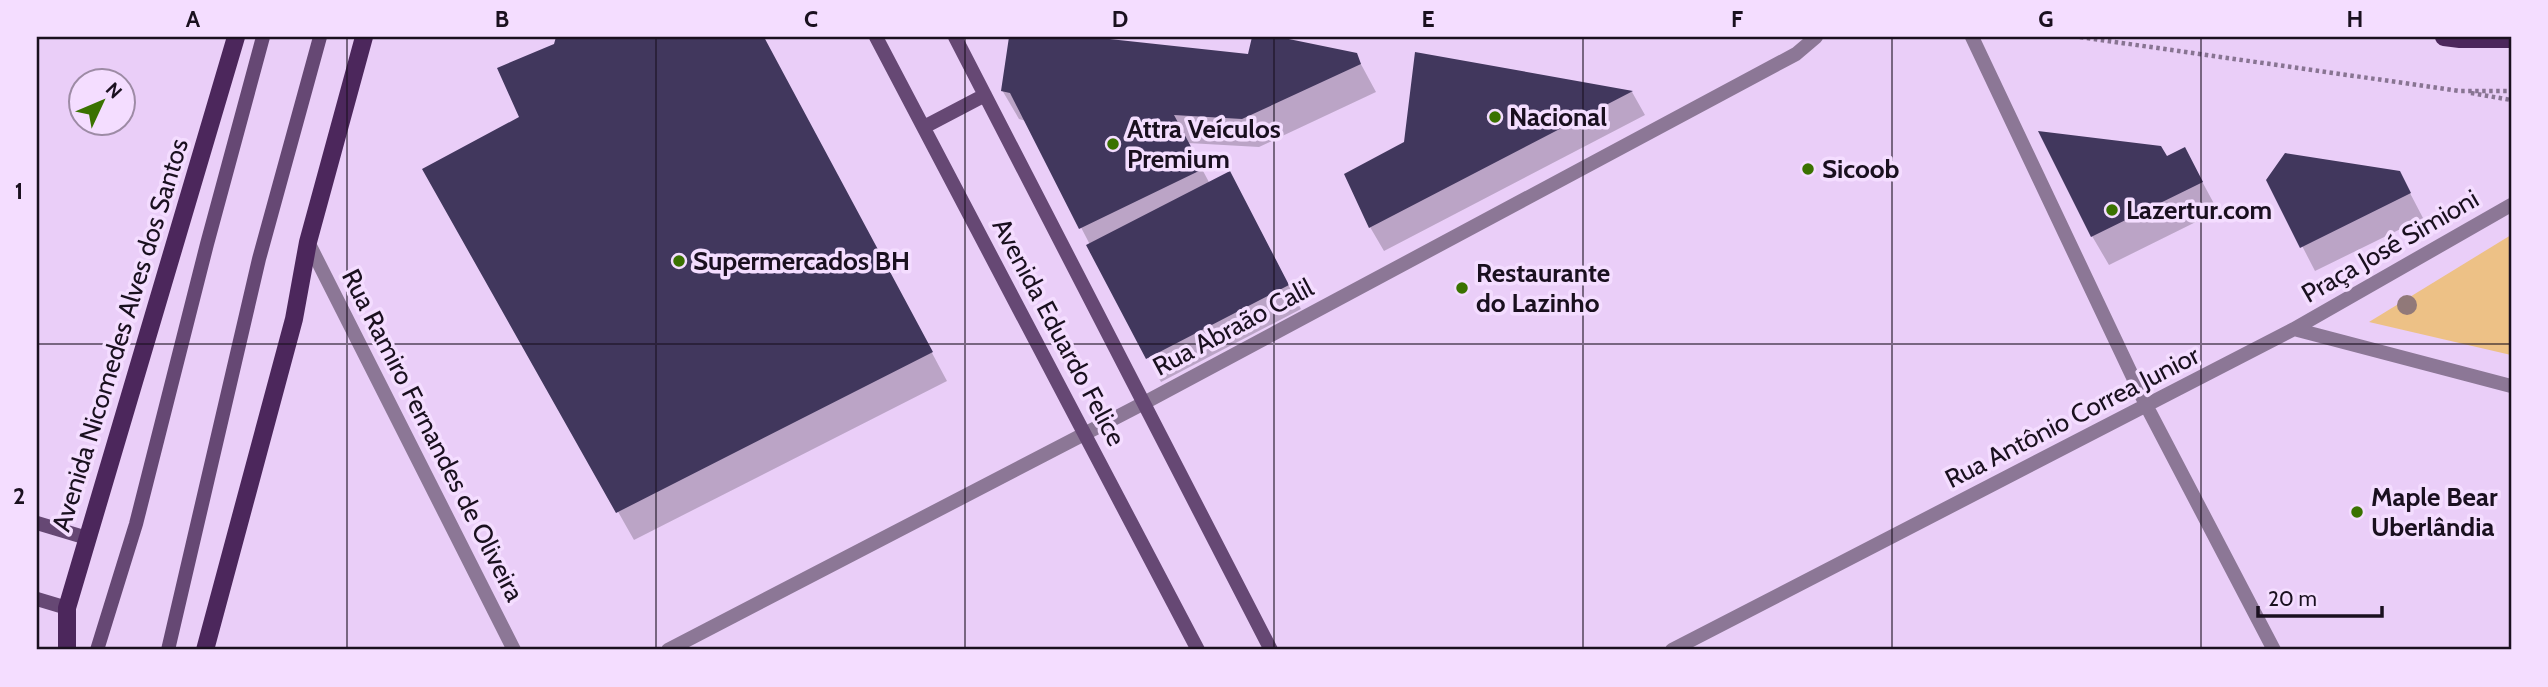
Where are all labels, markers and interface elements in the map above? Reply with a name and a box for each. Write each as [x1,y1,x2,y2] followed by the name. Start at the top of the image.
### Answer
[186,5,201,33] text: A
[495,5,509,33] text: B
[804,5,818,33] text: C
[1112,5,1128,33] text: D
[1421,5,1435,33] text: E
[1731,5,1743,33] text: F
[2038,5,2054,33] text: G
[2347,5,2363,33] text: H
[66,66,136,136] north arrow
[101,78,127,103] text: N
[1509,101,1607,133] place label: Nacional
[1487,109,1503,125] marker: Nacional
[1127,113,1281,175] place label: Attra Veículos Premium
[45,134,195,535] street label: Avenida Nicomedes Alves dos Santos
[1105,136,1121,152] marker: Attra Veículos Premium
[1822,153,1900,185] place label: Sicoob
[1800,161,1816,177] marker: Sicoob
[15,177,23,205] text: 1
[2296,182,2484,310] street label: Praça José Simioni
[2126,194,2272,226] place label: Lazertur.com
[2104,202,2120,218] marker: Lazertur.com
[985,213,1133,451] street label: Avenida Eduardo Felice
[693,245,910,277] place label: Supermercados BH
[671,253,687,269] marker: Supermercados BH
[1476,257,1610,319] place label: Restaurante do Lazinho
[335,264,531,607] street label: Rua Ramiro Fernandes de Oliveira
[1147,271,1319,383] street label: Rua Abraão Calil
[1454,280,1470,296] marker: Restaurante do Lazinho
[1940,339,2205,495] street label: Rua Antônio Correa Junior
[2371,481,2498,543] place label: Maple Bear Uberlândia
[13,482,25,510] text: 2
[2349,504,2365,520] marker: Maple Bear Uberlândia
[2258,575,2382,619] scale bar
[2268,586,2317,611] text: 20 m

